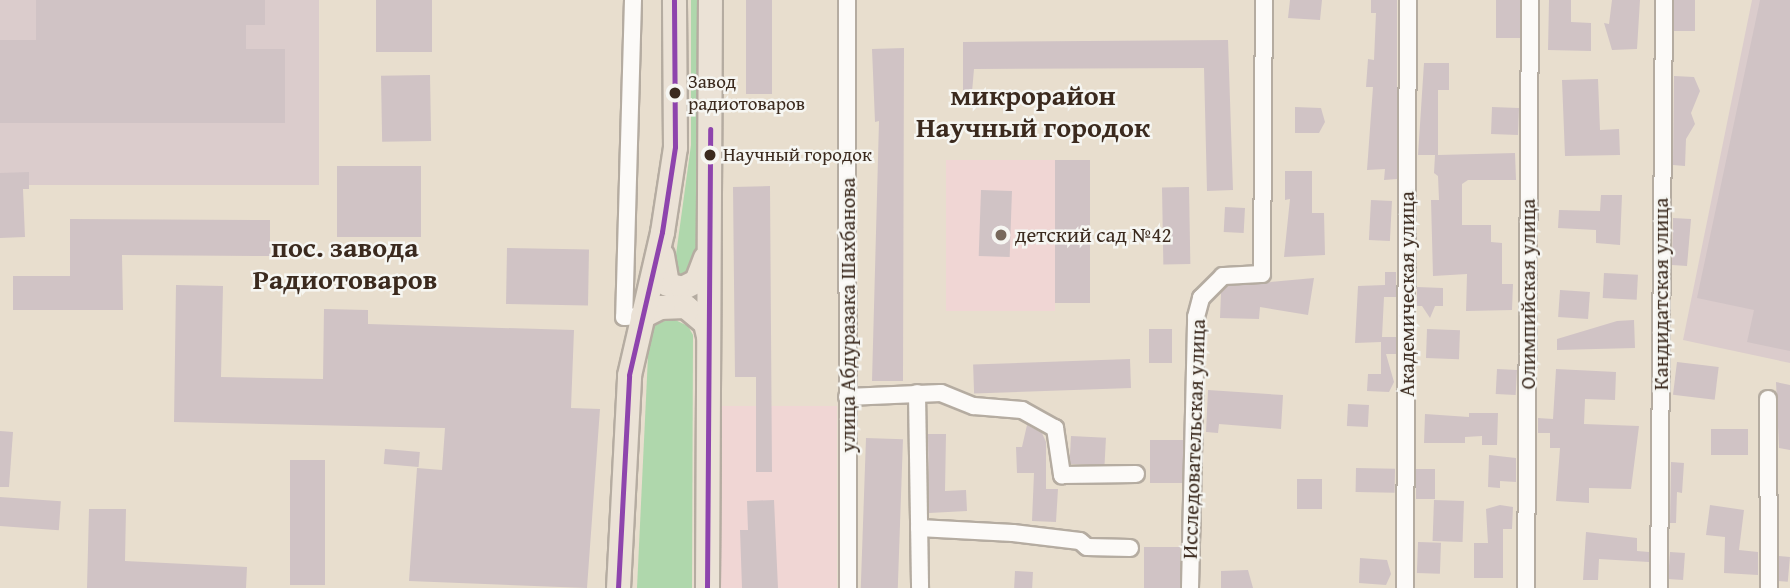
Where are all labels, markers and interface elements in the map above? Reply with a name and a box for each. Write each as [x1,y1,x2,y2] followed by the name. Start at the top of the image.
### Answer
[688,71,805,115] place label: Завод радиотоваров
[916,78,1150,144] district label: микрорайон Научный городок
[668,86,682,100] marker: Завод радиотоваров
[723,144,872,166] place label: Научный городок
[703,148,717,162] marker: Научный городок
[835,177,861,453] street label: улица Абдуразака Шахбанова
[1394,191,1420,397] street label: Академическая улица
[1648,198,1674,390] street label: Кандидатская улица
[1515,199,1541,389] street label: Олимпийская улица
[1015,222,1172,248] place label: детский сад №42
[993,227,1009,243] marker: детский сад №42
[253,230,437,296] district label: пос. завода Радиотоваров
[1177,319,1211,559] street label: Исследовательская улица

